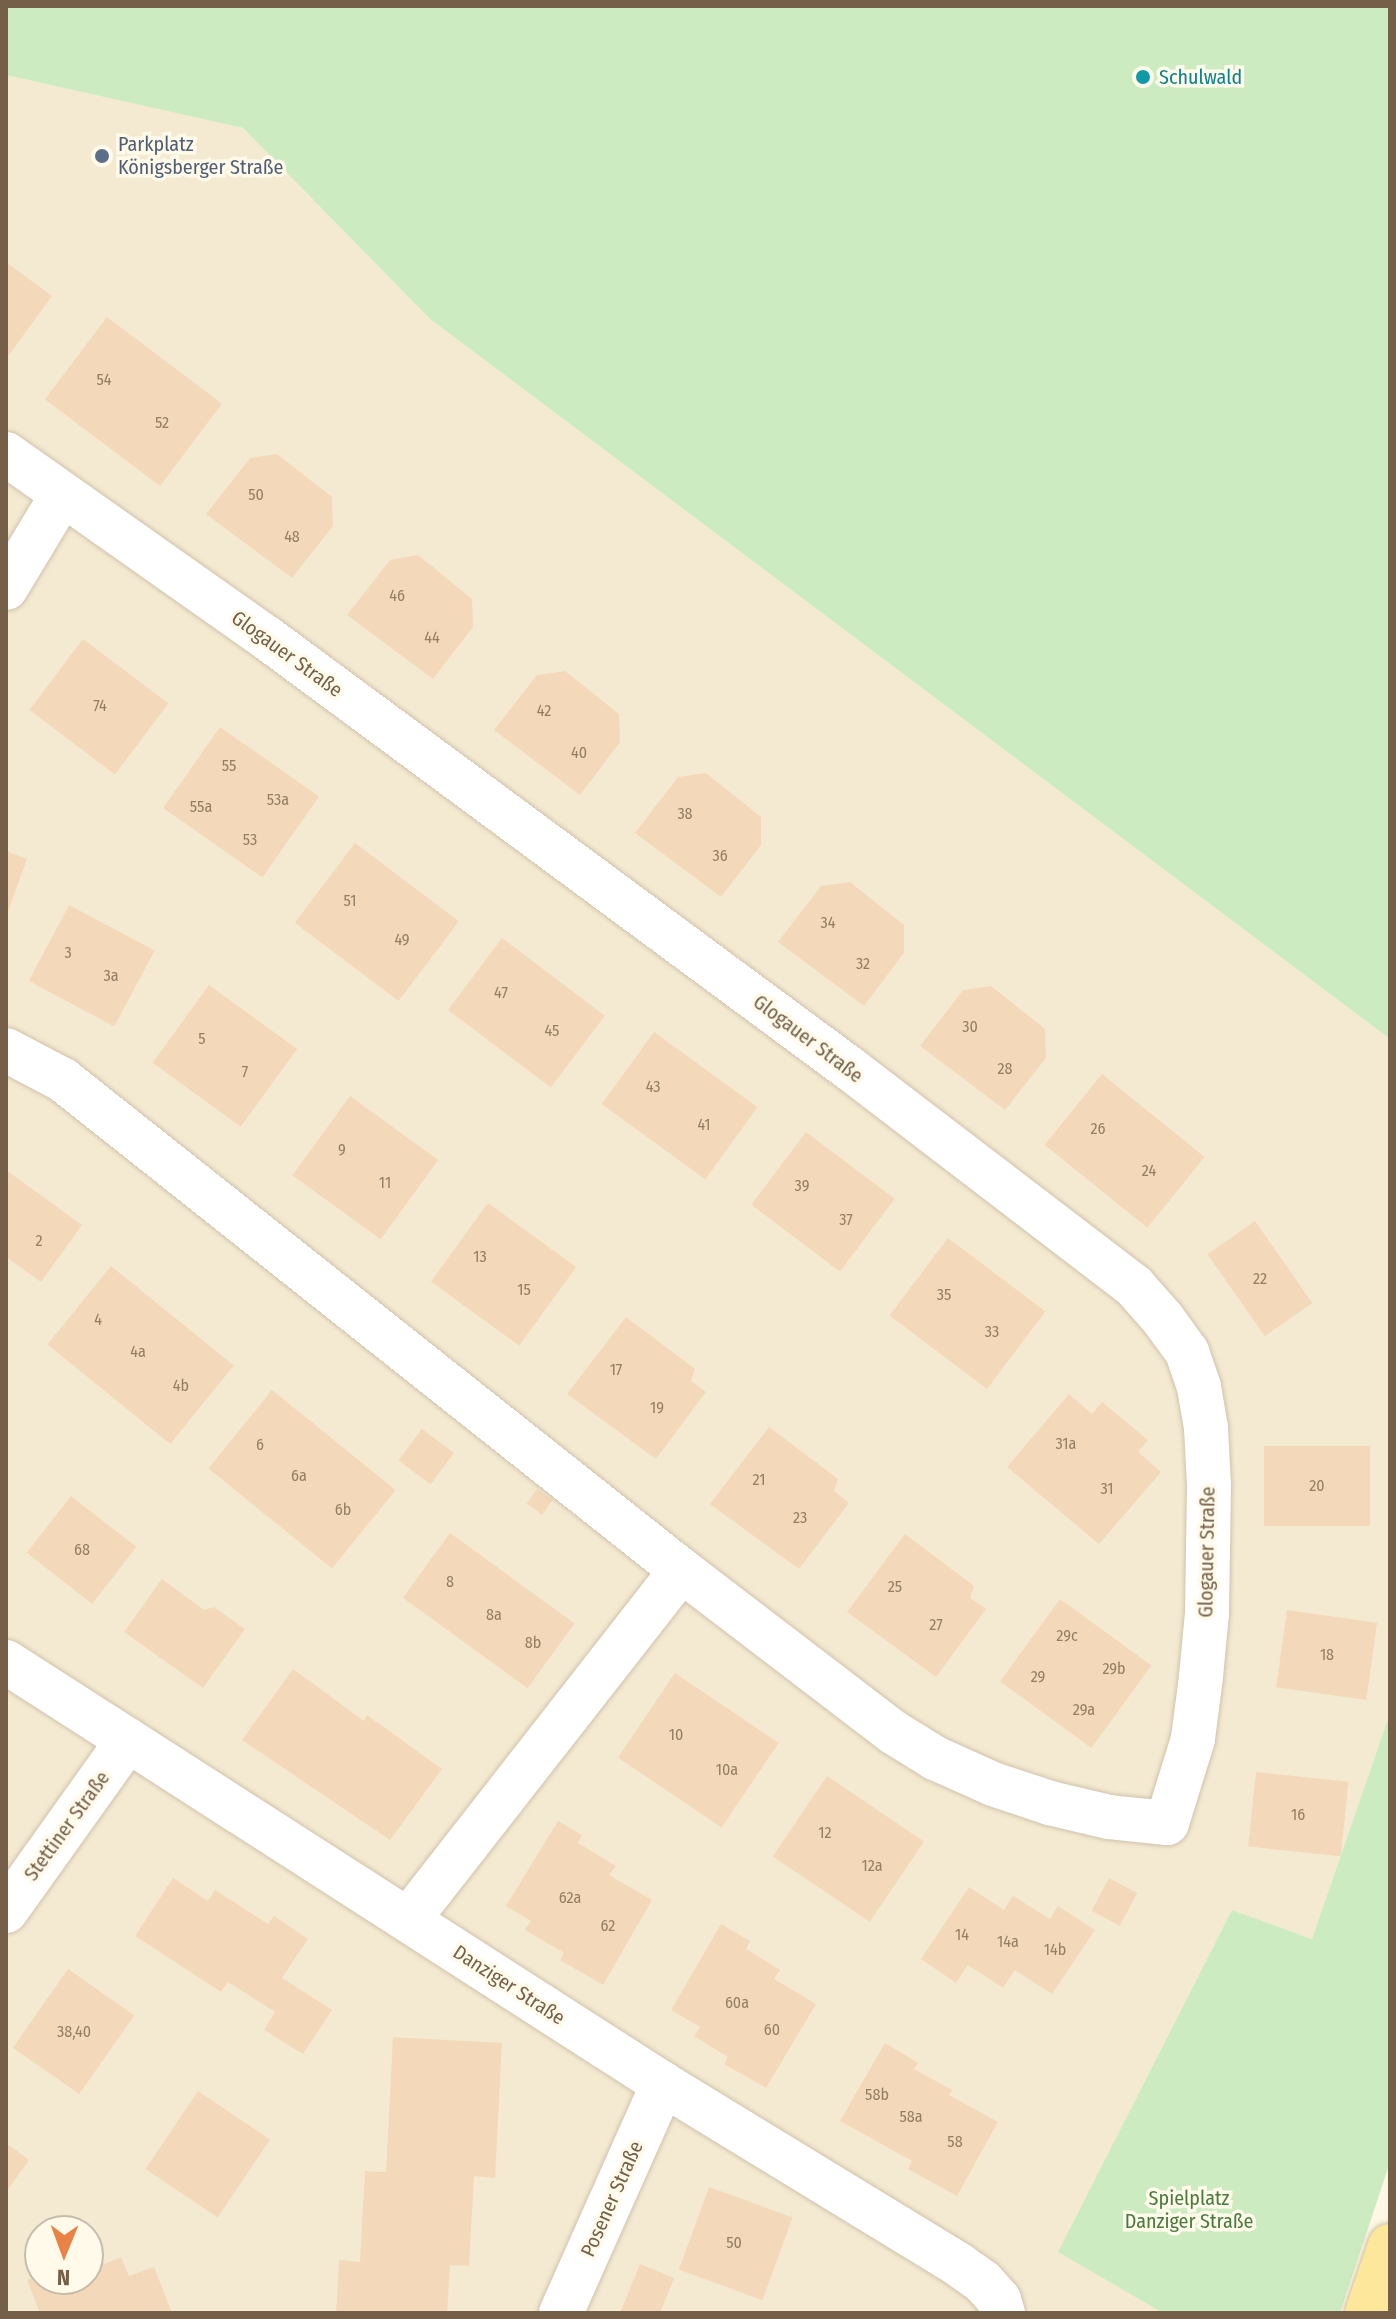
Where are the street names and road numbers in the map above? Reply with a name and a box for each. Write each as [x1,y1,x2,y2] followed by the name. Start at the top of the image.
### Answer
[227,606,347,702] street label: Glogauer Straße
[748,990,868,1088] street label: Glogauer Straße
[1194,1486,1220,1618] street label: Glogauer Straße
[19,1767,115,1885] street label: Stettiner Straße
[449,1940,569,2030] street label: Danziger Straße
[576,2137,648,2261] street label: Posener Straße

